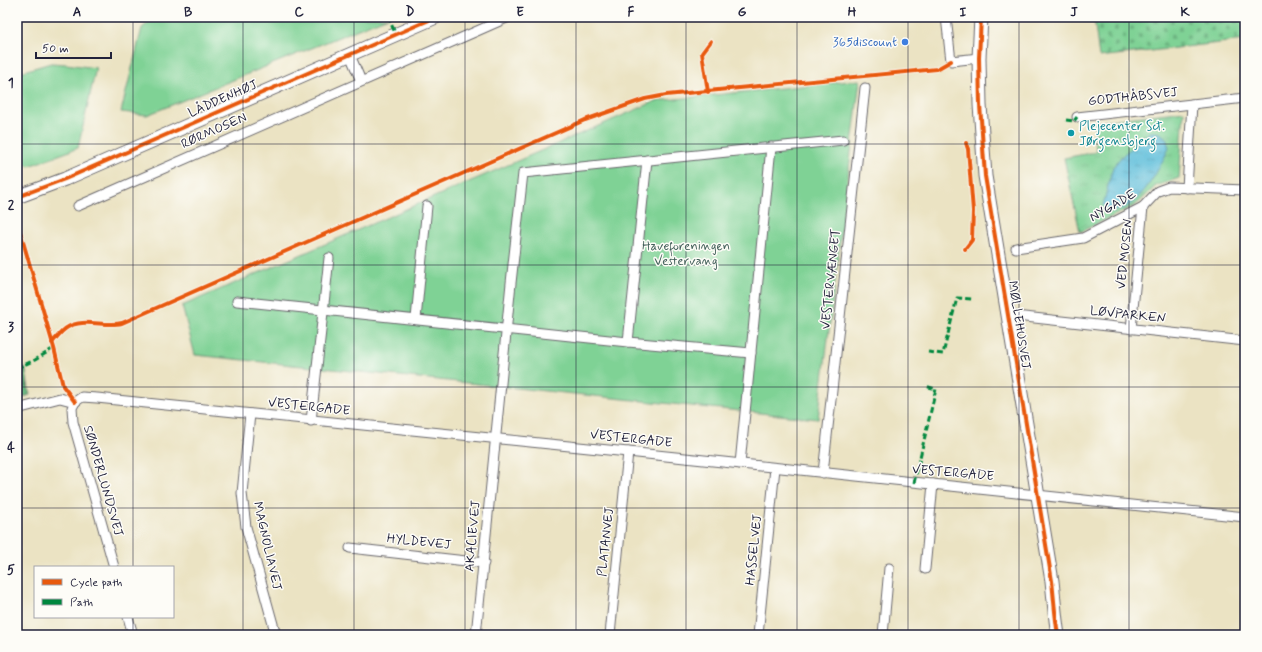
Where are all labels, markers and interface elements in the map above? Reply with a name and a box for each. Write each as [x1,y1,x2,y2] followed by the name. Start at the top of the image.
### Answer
[73,4,81,21] text: A
[184,4,193,21] text: B
[294,4,304,21] text: C
[406,4,415,21] text: D
[516,4,524,21] text: E
[628,4,635,21] text: F
[738,4,747,21] text: G
[848,4,857,21] text: H
[960,4,967,21] text: I
[1070,4,1078,21] text: J
[1180,4,1190,21] text: K
[36,34,111,60] scale bar
[833,34,897,51] place label: 365discount
[900,37,910,47] marker: 365discount
[42,41,69,57] text: 50 m
[8,75,14,92] text: 1
[185,75,261,122] street label: LÅDDENHØJ
[1087,83,1179,110] street label: GODTHÅBSVEJ
[179,109,249,153] street label: RØRMOSEN
[1079,118,1165,152] place label: Plejecenter Sct. Jørgensbjerg
[1066,128,1076,138] marker: Plejecenter Sct. Jørgensbjerg
[1087,186,1139,226] street label: NYGADE
[8,197,15,214] text: 2
[1113,218,1137,290] street label: VED MOSEN
[817,228,845,330] street label: VESTERVÆNGET
[642,238,730,270] park label: Haveforeningen Vestervang
[1004,280,1034,370] street label: MØLLEHUSVEJ
[1089,303,1167,327] street label: LØVPARKEN
[8,319,14,336] text: 3
[267,394,351,420] street label: VESTERGADE
[79,424,127,538] street label: SØNDERLUNDSVEJ
[589,426,673,452] street label: VESTERGADE
[7,440,15,457] text: 4
[911,461,995,485] street label: VESTERGADE
[461,499,485,572] street label: AKACIEVEJ
[249,500,285,592] street label: MAGNOLIAVEJ
[594,506,618,578] street label: PLATANVEJ
[742,514,766,586] street label: HASSELVEJ
[386,530,452,554] street label: HYLDEVEJ
[7,562,15,579] text: 5
[34,566,174,618] legend
[70,575,122,591] text: Cycle path
[70,595,93,611] text: Path

